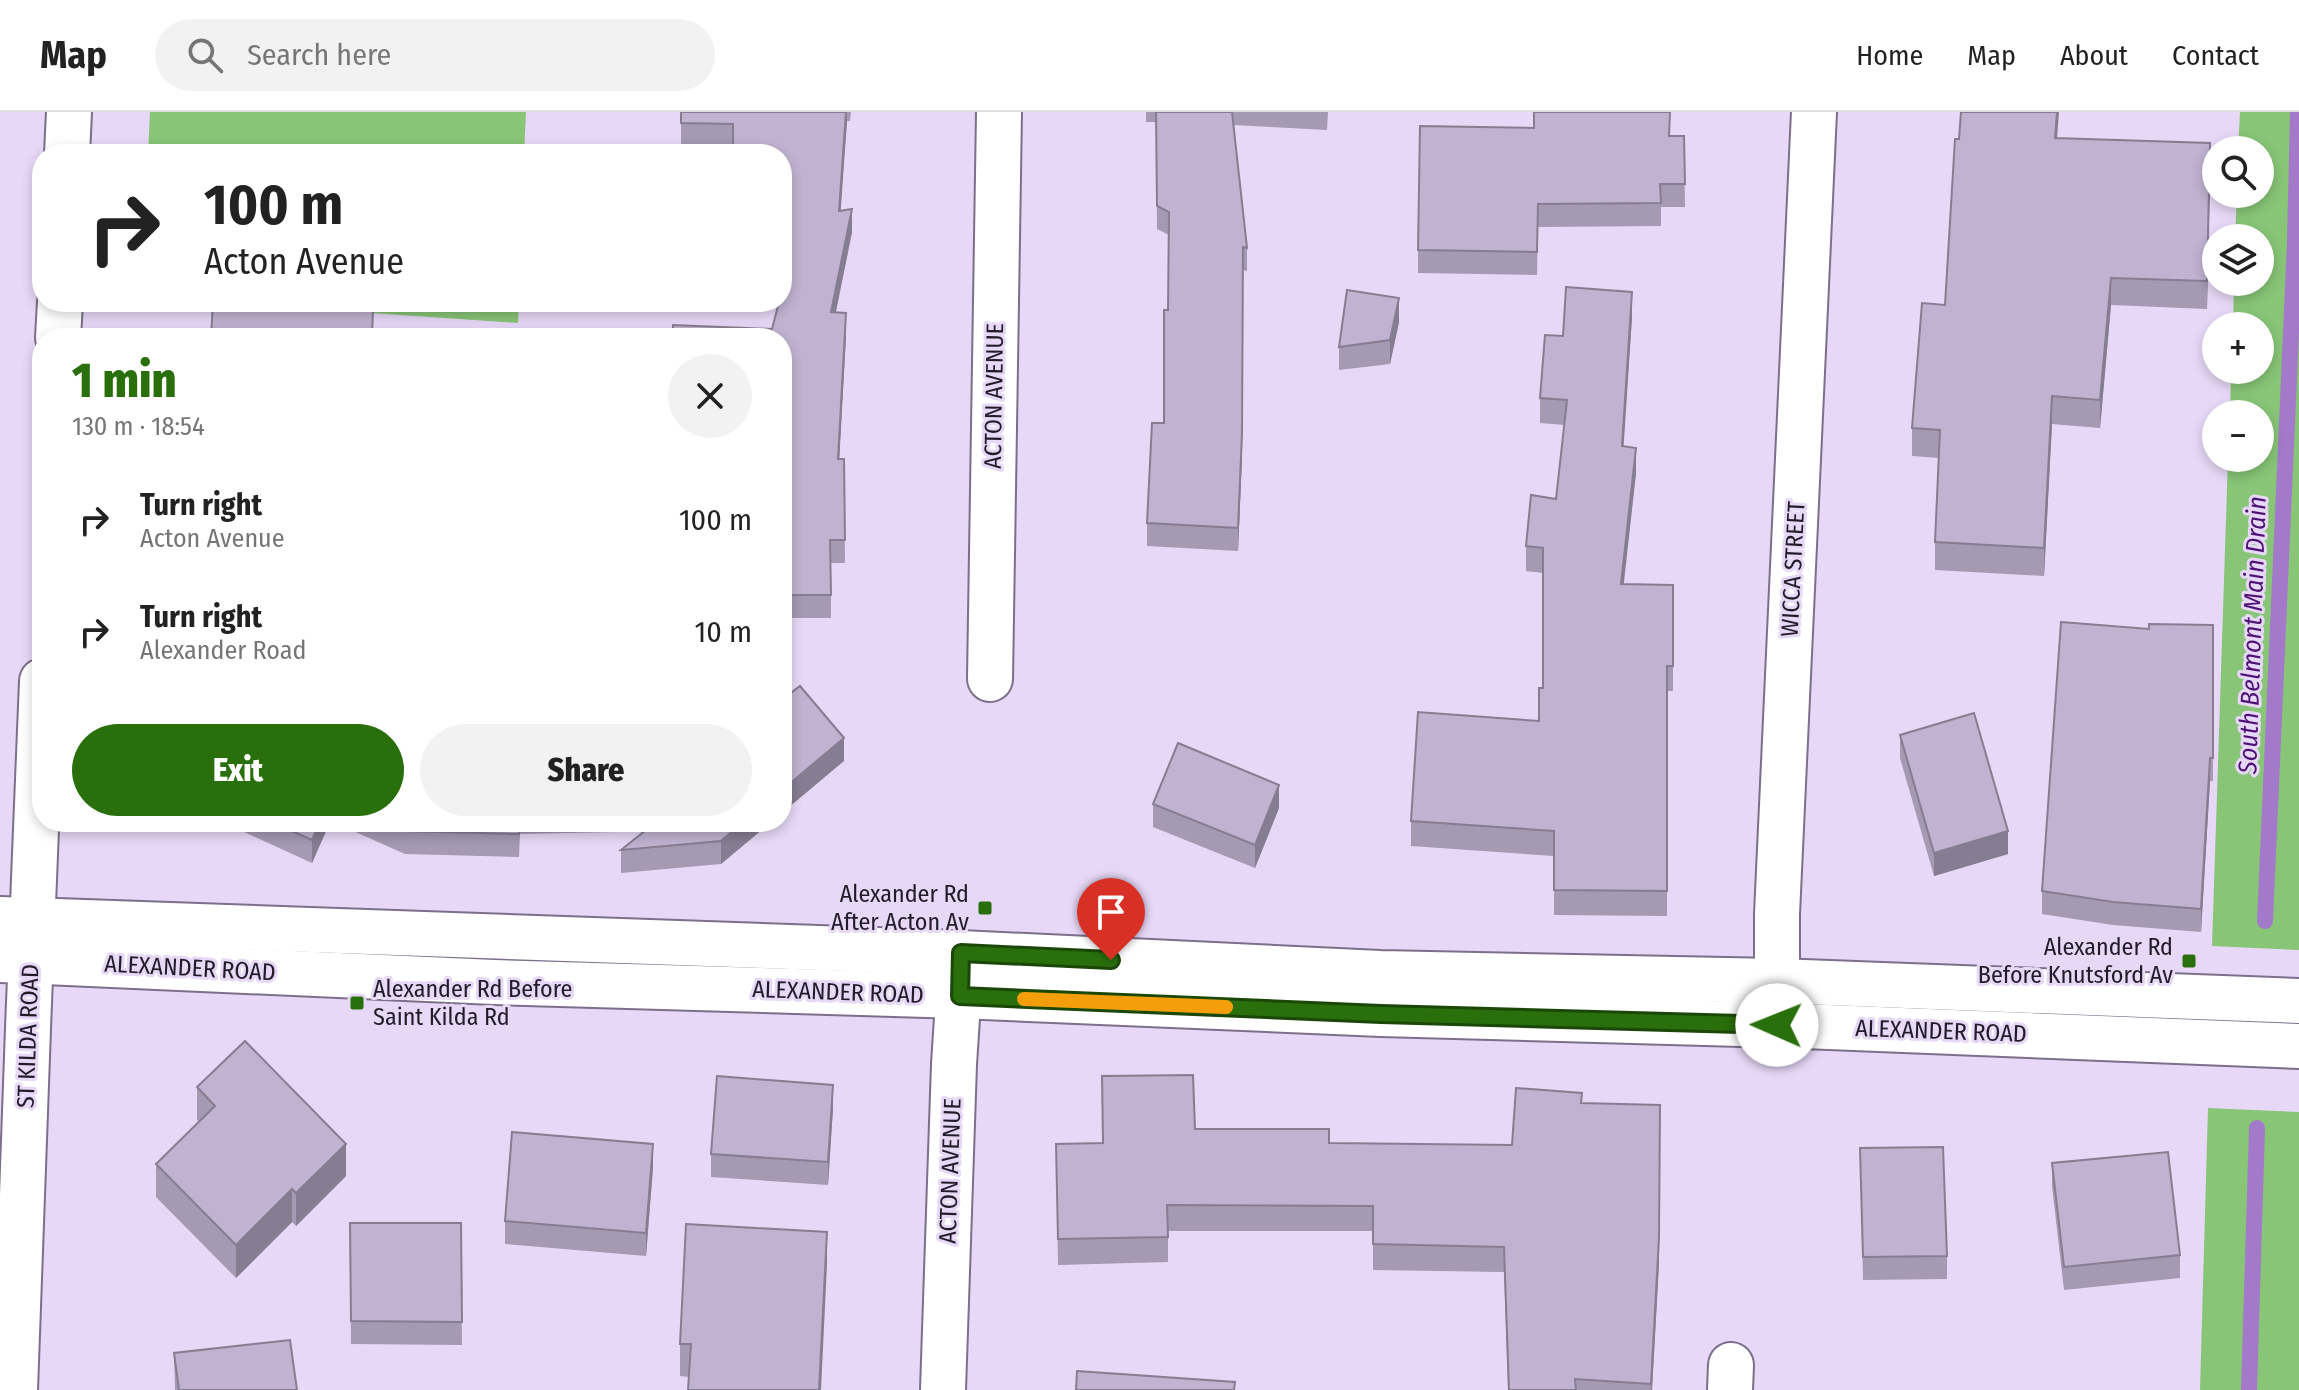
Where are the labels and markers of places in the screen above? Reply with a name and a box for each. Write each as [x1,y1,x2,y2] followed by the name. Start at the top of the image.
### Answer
[1077,878,1145,960] pin
[831,880,969,936] place label: Alexander Rd After Acton Av
[976,899,994,917] marker: Alexander Rd After Acton Av
[1978,933,2173,989] place label: Alexander Rd Before Knutsford Av
[2180,952,2198,970] marker: Alexander Rd Before Knutsford Av
[373,975,572,1031] place label: Alexander Rd Before Saint Kilda Rd
[348,994,366,1012] marker: Alexander Rd Before Saint Kilda Rd

